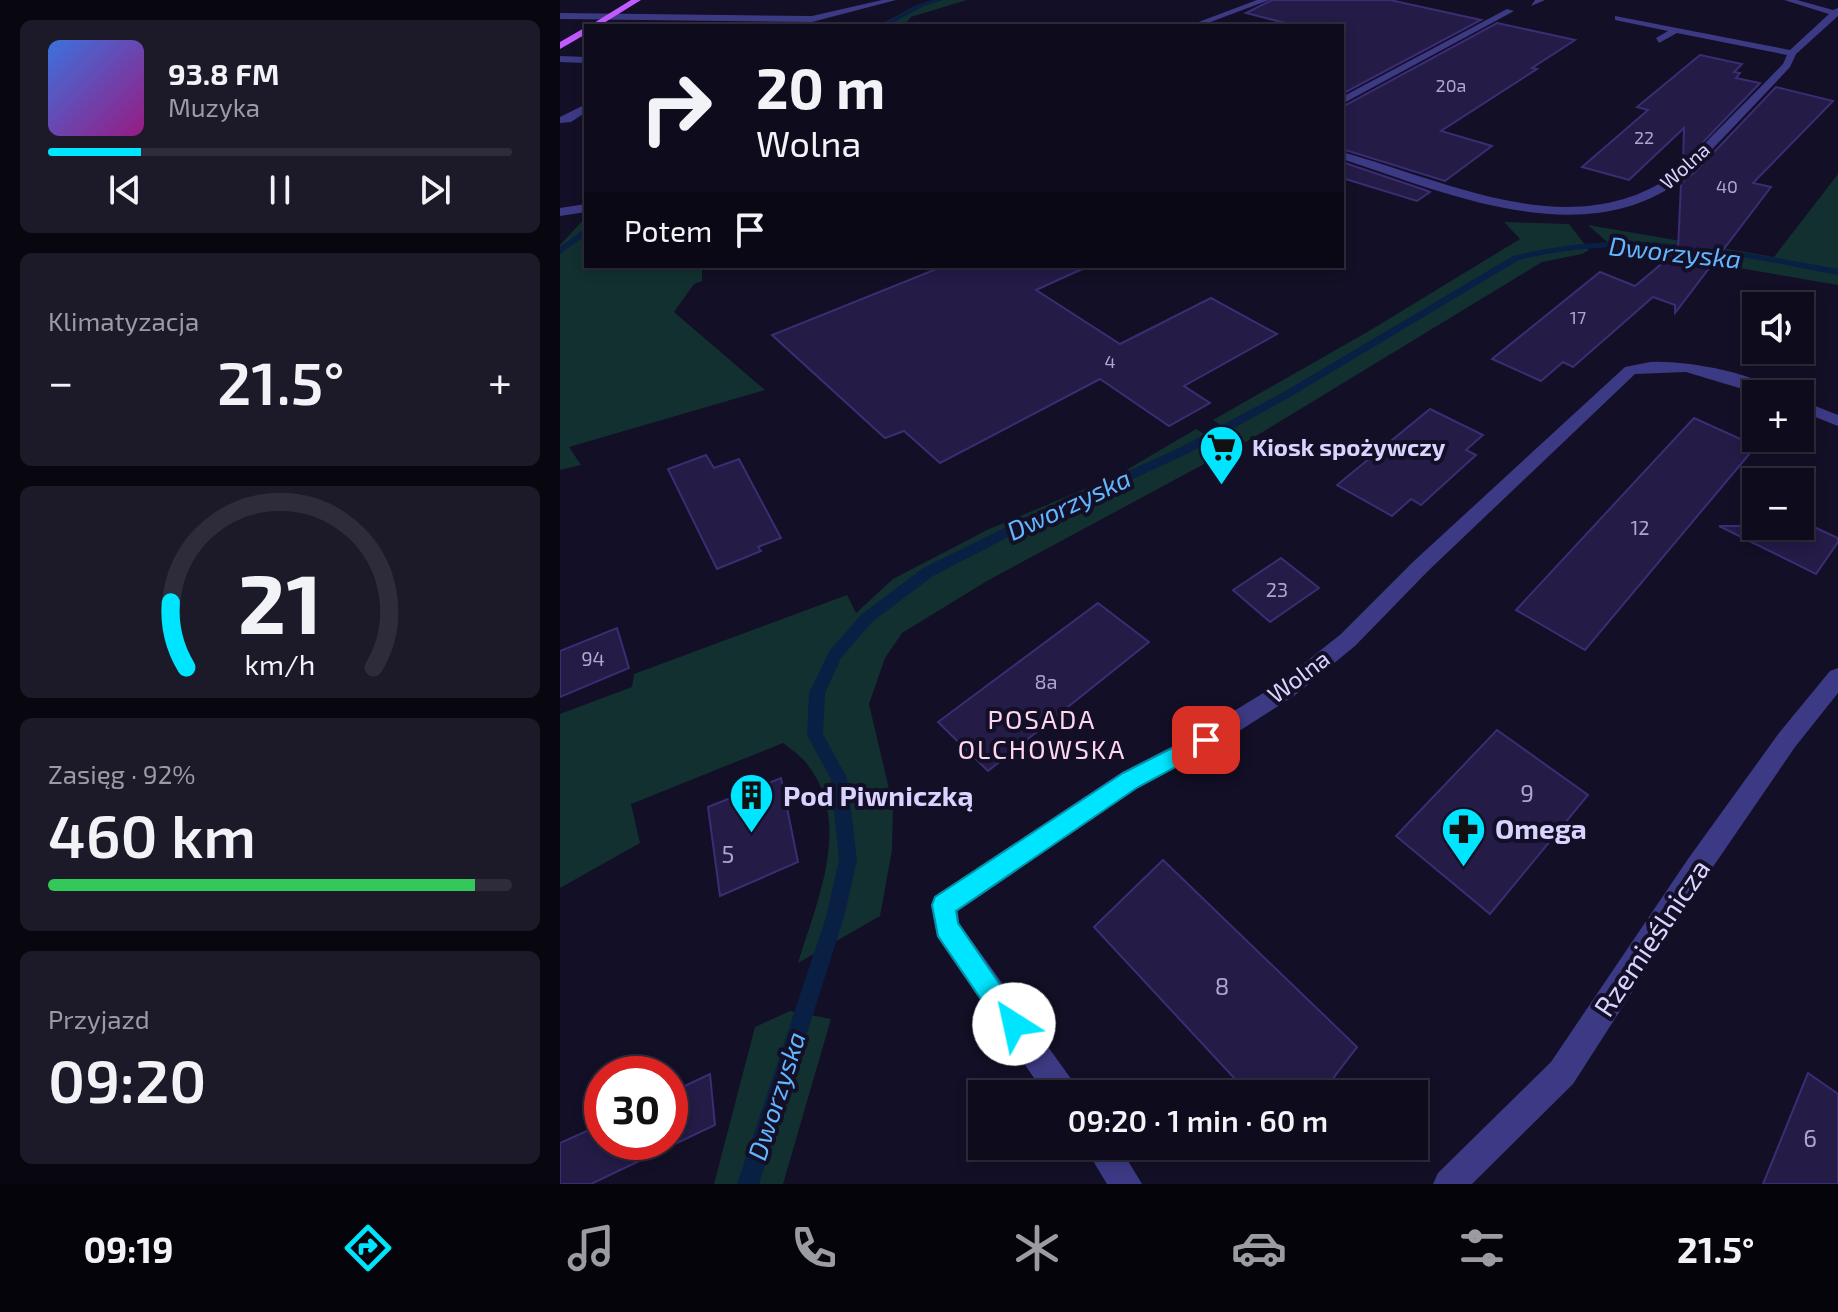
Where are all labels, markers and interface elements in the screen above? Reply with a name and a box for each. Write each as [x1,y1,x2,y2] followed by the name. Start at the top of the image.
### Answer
[756,53,885,120] text: 20 m
[168,55,279,91] text: 93.8 FM
[624,56,728,160] icon: right
[1436,74,1466,96] house number: 20a
[168,91,260,122] text: Muzyka
[756,121,861,164] text: Wolna
[1634,126,1654,148] house number: 22
[1655,137,1714,194] street label: Wolna
[103,168,147,212] icon: previous
[258,168,302,212] icon: pause
[413,168,457,212] icon: next
[1716,175,1738,197] house number: 40
[728,208,772,252] icon: arrive
[624,212,712,248] text: Potem
[1607,229,1743,275] water label: Dworzyska
[1742,292,1814,540] map controls
[1742,292,1814,364] button: sound
[48,305,199,336] text: Klimatyzacja
[1570,306,1586,328] house number: 17
[217,345,345,417] text: 21.5°
[1104,350,1116,372] house number: 4
[48,354,74,407] text: −
[488,354,512,407] text: +
[1742,380,1814,452] button: +
[1197,424,1245,487] supermarket icon: Kiosk spożywczy
[1252,432,1446,461] place label: Kiosk spożywczy
[1002,462,1136,547] water label: Dworzyska
[1742,468,1814,540] button: −
[1630,515,1650,539] house number: 12
[238,551,322,651] text: 21
[1266,577,1288,601] house number: 23
[1261,643,1335,709] street label: Wolna
[245,646,315,681] text: km/h
[581,646,605,670] house number: 94
[1034,669,1058,693] house number: 8a
[958,703,1126,764] district label: POSADA OLCHOWSKA
[1172,706,1240,774] pin
[1184,718,1228,762] icon: arrive
[48,758,196,789] text: Zasięg · 92%
[728,772,776,835] building icon: Pod Piwniczką
[783,778,974,812] place label: Pod Piwniczką
[1520,778,1534,807] house number: 9
[48,798,256,870] text: 460 km
[1440,805,1488,868] pharmacy icon: Omega
[1495,811,1587,845] place label: Omega
[722,839,734,868] house number: 5
[1586,852,1716,1022] street label: Rzemieślnicza
[1215,971,1229,1000] house number: 8
[972,982,1056,1066] position arrow
[48,1003,150,1034] text: Przyjazd
[740,1028,812,1164] water label: Dworzyska
[48,1043,206,1115] text: 09:20
[584,1056,688,1160] speed limit sign: 30
[1068,1102,1328,1138] text: 09:20 · 1 min · 60 m
[1803,1123,1817,1152] house number: 6
[340,1220,396,1276] icon: directions
[563,1220,619,1276] icon: music
[786,1220,842,1276] icon: phone
[1009,1220,1065,1276] icon: climate
[1231,1220,1287,1276] icon: car
[1454,1220,1510,1276] icon: filters
[83,1227,173,1270] text: 09:19
[1677,1227,1755,1270] text: 21.5°

